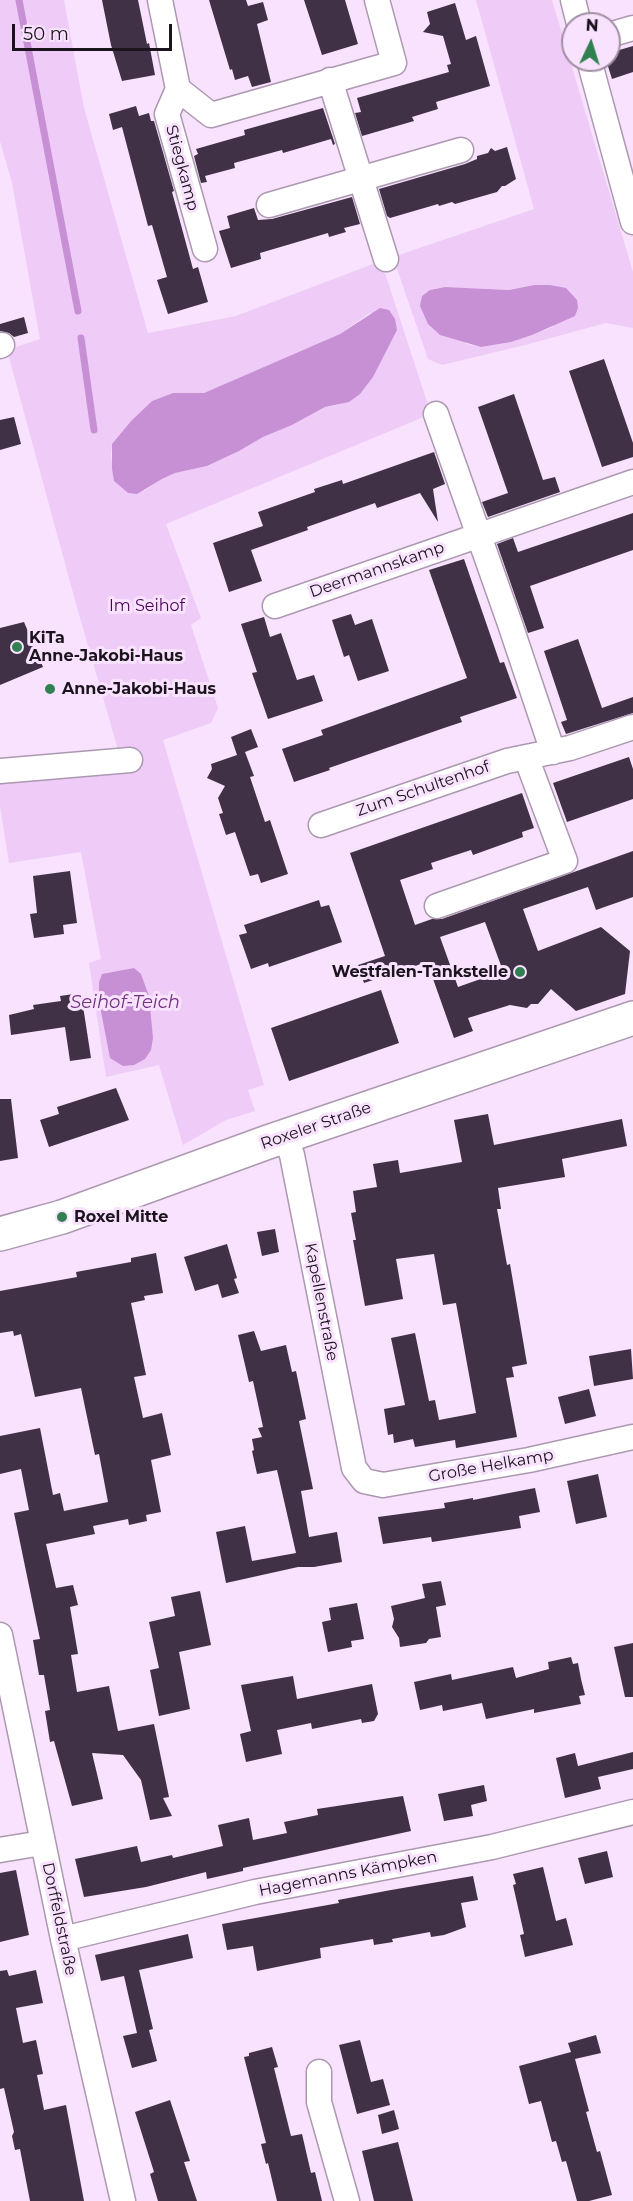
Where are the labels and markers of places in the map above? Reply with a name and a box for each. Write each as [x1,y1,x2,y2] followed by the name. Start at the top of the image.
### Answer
[29,628,183,666] place label: KiTa Anne-Jakobi-Haus
[10,640,24,654] marker: KiTa Anne-Jakobi-Haus
[62,679,216,699] place label: Anne-Jakobi-Haus
[43,682,57,696] marker: Anne-Jakobi-Haus
[332,962,508,982] place label: Westfalen-Tankstelle
[513,965,527,979] marker: Westfalen-Tankstelle
[74,1207,168,1227] place label: Roxel Mitte
[55,1210,69,1224] marker: Roxel Mitte

